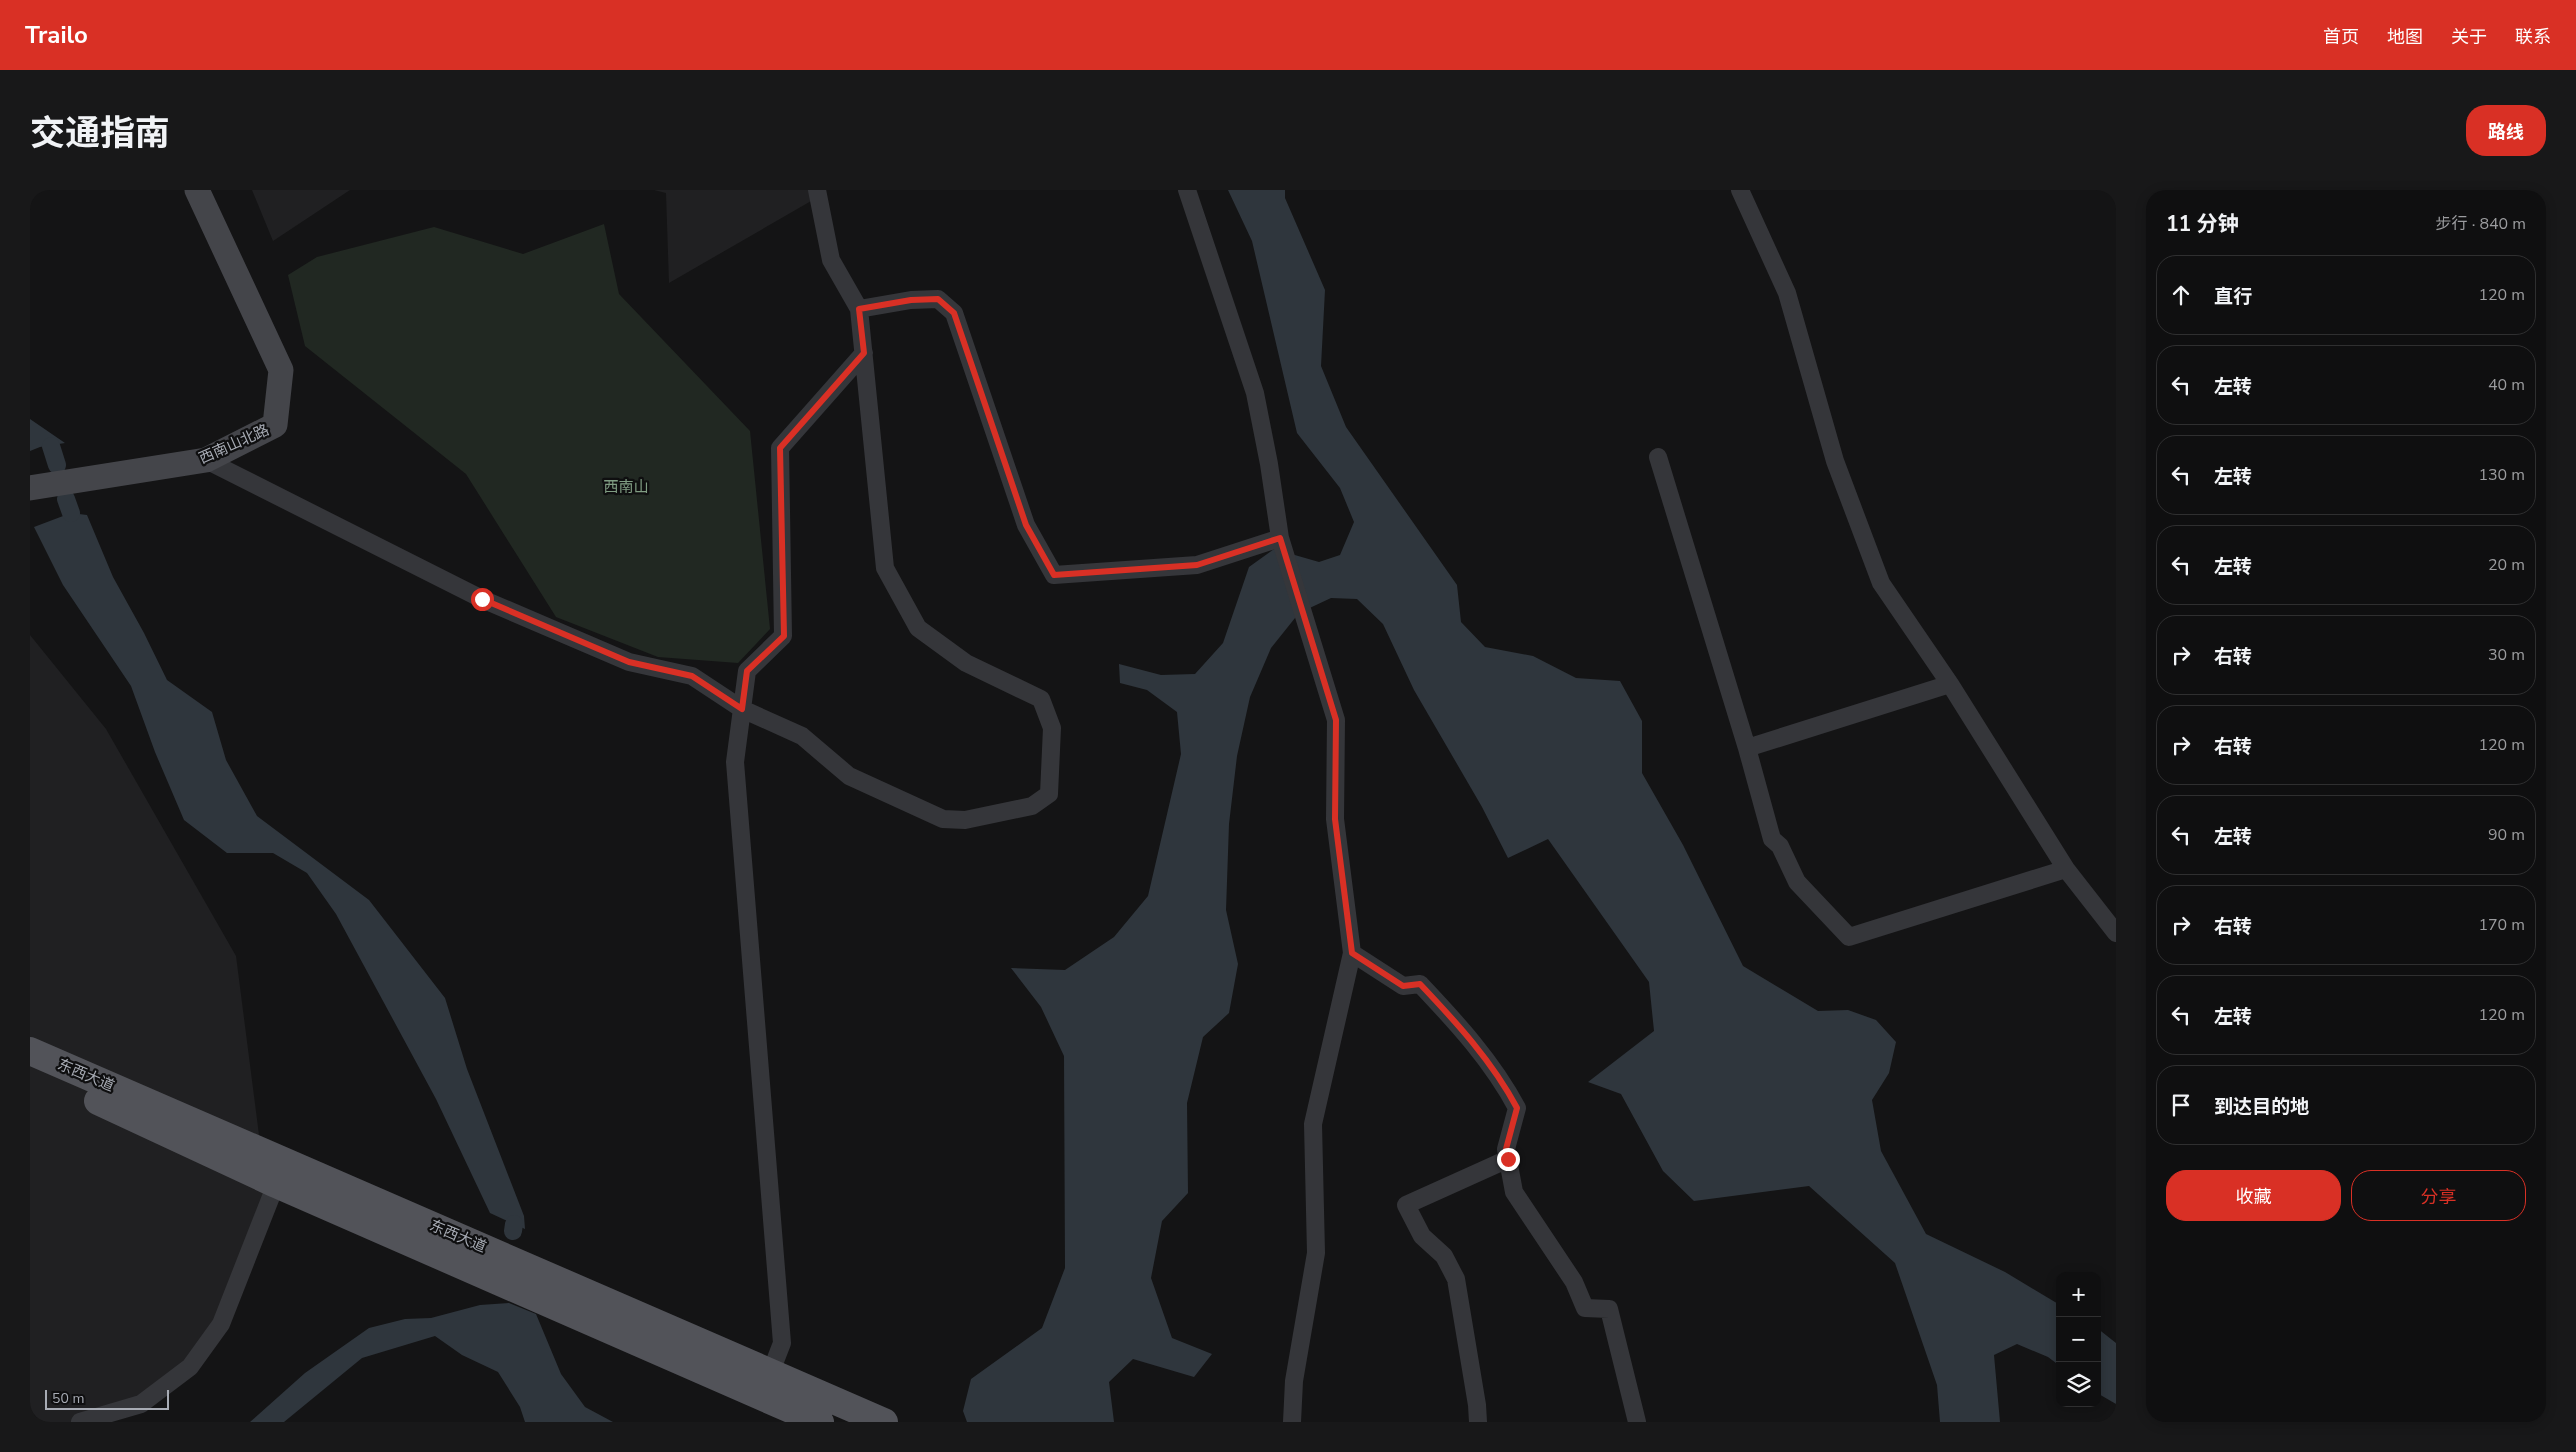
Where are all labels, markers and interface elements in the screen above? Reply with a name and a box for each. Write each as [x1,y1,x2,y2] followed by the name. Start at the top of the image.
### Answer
[25,19,88,51] text: Trailo
[2323,25,2359,49] text: 首页
[2387,25,2423,49] text: 地图
[2451,25,2487,49] text: 关于
[2515,25,2551,49] text: 联系
[2466,105,2546,156] button: 路线
[30,110,170,157] text: 交通指南
[2166,210,2239,238] text: 11 分钟
[2436,213,2526,235] text: 步行 · 840 m
[2167,281,2195,309] icon: ahead
[2214,284,2252,310] text: 直行
[2478,284,2525,306] text: 120 m
[2167,371,2195,399] icon: left
[2214,374,2252,400] text: 左转
[2488,374,2525,396] text: 40 m
[196,420,272,468] street label: 西南山北路
[2167,461,2195,489] icon: left
[2214,464,2252,490] text: 左转
[2478,464,2525,486] text: 130 m
[603,477,649,497] park label: 西南山
[2167,551,2195,579] icon: left
[2214,554,2252,580] text: 左转
[2488,554,2525,576] text: 20 m
[471,588,494,611] route start
[2167,641,2195,669] icon: right
[2214,644,2252,670] text: 右转
[2488,644,2525,666] text: 30 m
[2167,731,2195,759] icon: right
[2214,734,2252,760] text: 右转
[2478,734,2525,756] text: 120 m
[2167,821,2195,849] icon: left
[2214,824,2252,850] text: 左转
[2488,824,2525,846] text: 90 m
[2167,911,2195,939] icon: right
[2214,914,2252,940] text: 右转
[2478,914,2525,936] text: 170 m
[2167,1001,2195,1029] icon: left
[2214,1004,2252,1030] text: 左转
[2478,1004,2525,1026] text: 120 m
[54,1054,118,1096] street label: 东西大道
[2167,1091,2195,1119] icon: arrive
[2214,1094,2309,1120] text: 到达目的地
[1497,1148,1520,1171] route end
[2166,1170,2341,1221] button: 收藏
[2351,1170,2526,1221] button: 分享
[426,1215,490,1257] street label: 东西大道
[2056,1272,2101,1407] map controls
[2056,1272,2101,1317] button: +
[2056,1317,2101,1362] button: −
[2056,1362,2101,1407] button: layers
[45,1387,169,1410] scale bar
[52,1389,84,1408] text: 50 m

